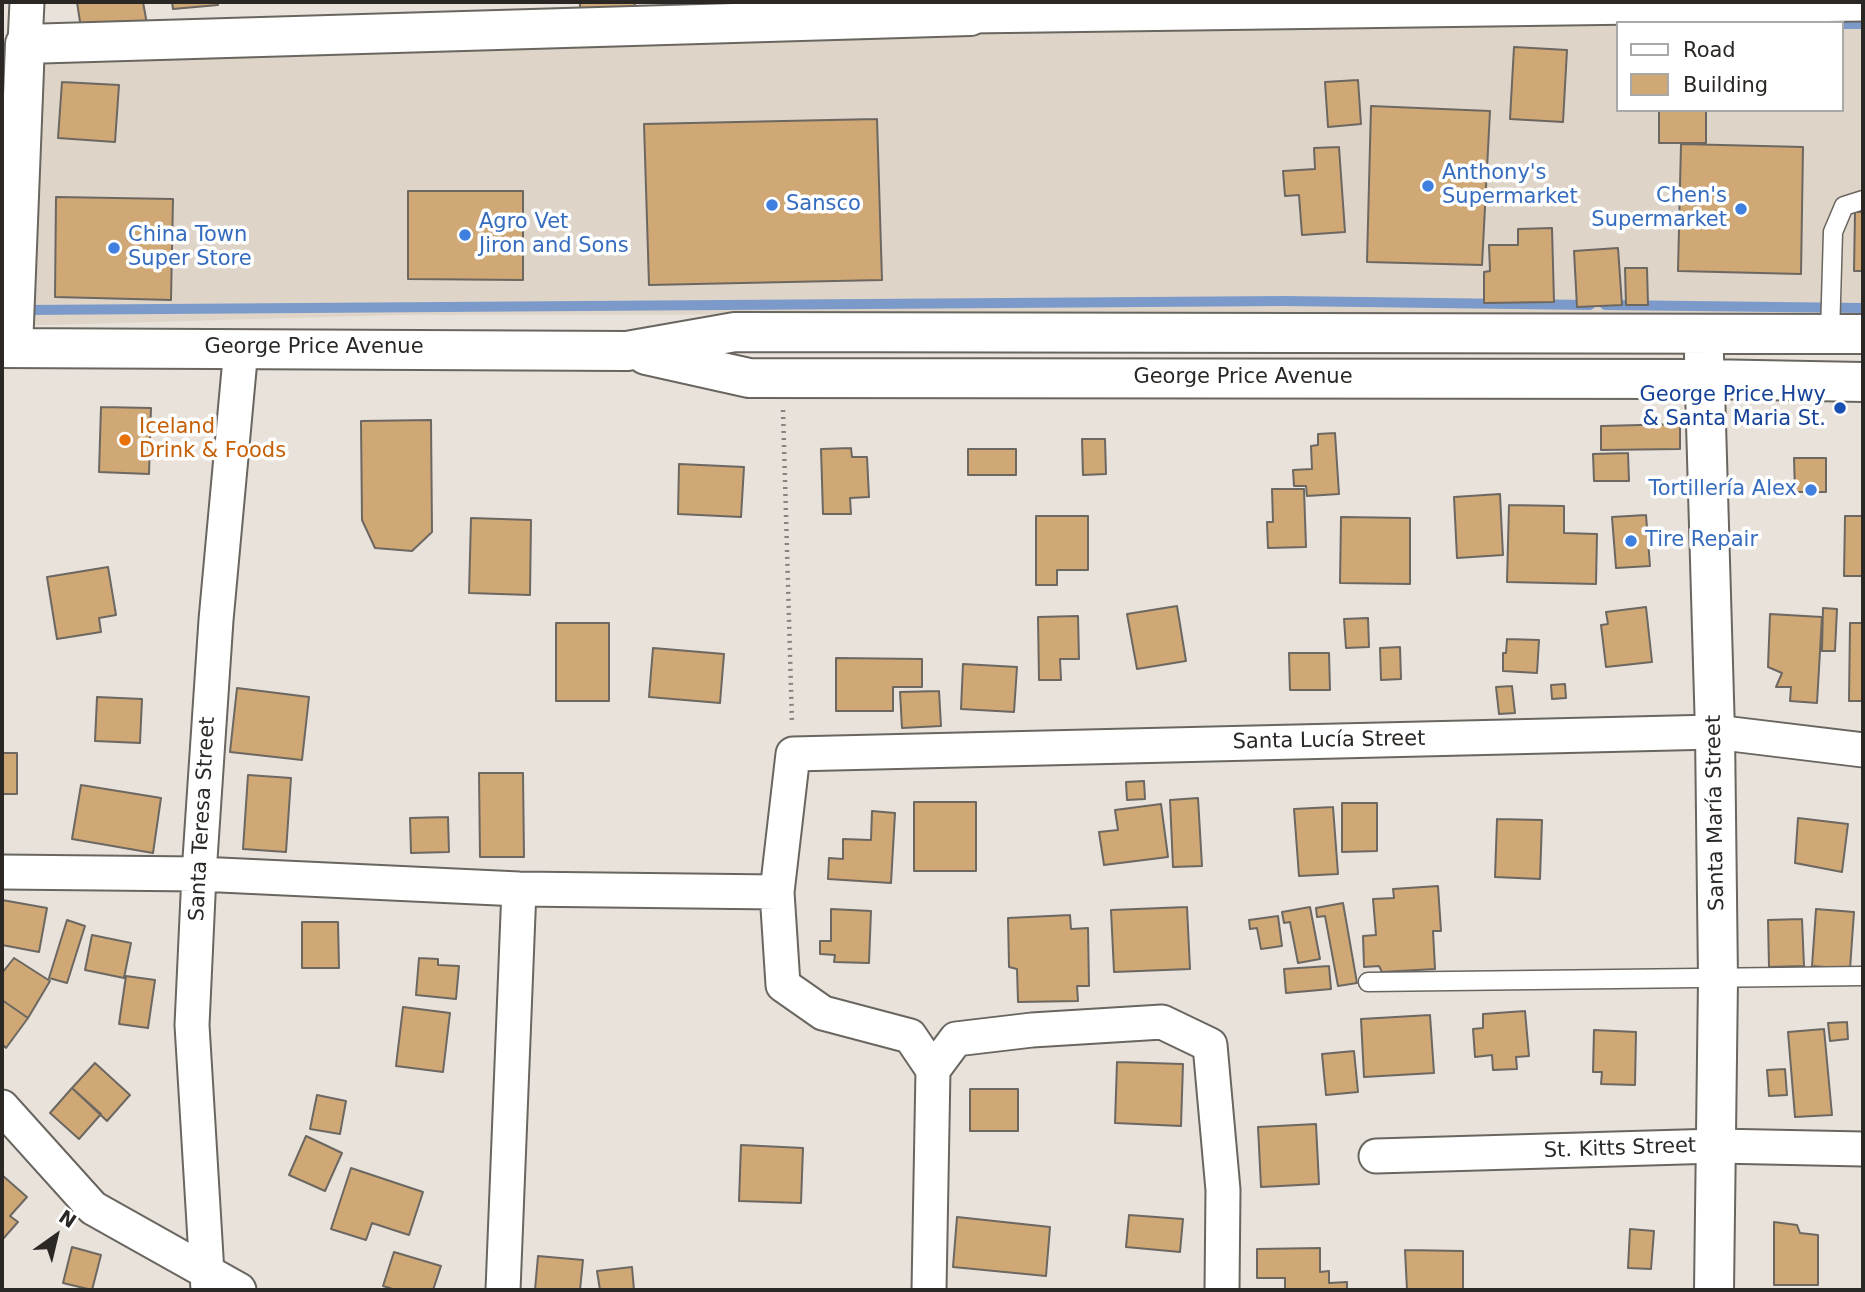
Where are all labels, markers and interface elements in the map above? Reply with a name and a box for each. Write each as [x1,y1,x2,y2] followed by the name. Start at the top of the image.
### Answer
[1616,21,1844,112] legend
[1683,38,1736,62] text: Road
[1683,73,1768,97] text: Building
[1442,161,1578,211] place label: Anthony's Supermarket
[1420,178,1436,194] marker: Anthony's Supermarket
[1591,184,1727,234] place label: Chen's Supermarket
[786,192,861,218] place label: Sansco
[764,197,780,213] marker: Sansco
[1733,201,1749,217] marker: Chen's Supermarket
[479,210,629,260] place label: Agro Vet Jiron and Sons
[128,223,252,273] place label: China Town Super Store
[457,227,473,243] marker: Agro Vet Jiron and Sons
[106,240,122,256] marker: China Town Super Store
[204,335,424,361] street label: George Price Avenue
[1133,365,1353,391] street label: George Price Avenue
[1639,383,1826,433] place label: George Price Hwy & Santa Maria St.
[1832,400,1848,416] marker: George Price Hwy & Santa Maria St.
[139,415,286,465] place label: Iceland Drink & Foods
[117,432,133,448] marker: Iceland Drink & Foods
[1648,477,1797,503] place label: Tortillería Alex
[1803,482,1819,498] marker: Tortillería Alex
[1645,528,1758,554] place label: Tire Repair
[1623,533,1639,549] marker: Tire Repair
[1702,715,1730,911] street label: Santa María Street
[185,716,221,922] street label: Santa Teresa Street
[1232,727,1426,755] street label: Santa Lucía Street
[1543,1134,1697,1164] street label: St. Kitts Street
[21,1201,91,1271] north arrow
[55,1205,80,1232] text: N

